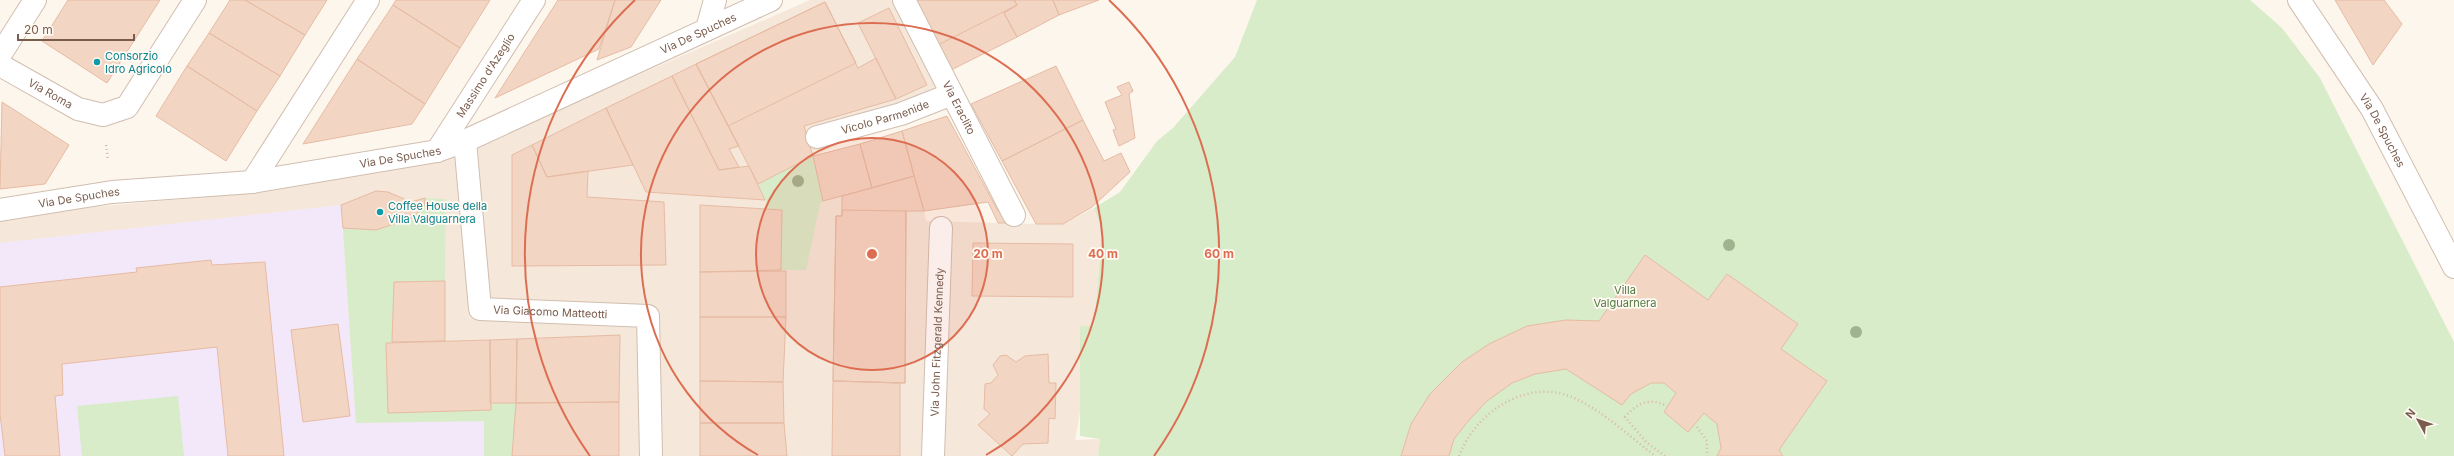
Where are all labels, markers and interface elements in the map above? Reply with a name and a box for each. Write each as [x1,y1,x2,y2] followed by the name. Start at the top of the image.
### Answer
[658,10,739,57] street label: Via De Spuches
[18,16,134,42] scale bar
[24,22,53,37] text: 20 m
[453,30,518,120] street label: Massimo d'Azeglio
[105,49,172,76] place label: Consorzio Idro Agricolo
[92,57,102,67] marker: Consorzio Idro Agricolo
[26,75,75,112] street label: Via Roma
[940,79,979,137] street label: Via Eraclito
[2357,91,2408,170] street label: Via De Spuches
[840,97,931,137] street label: Vicolo Parmenide
[358,143,443,171] street label: Via De Spuches
[37,184,120,211] street label: Via De Spuches
[388,199,487,226] place label: Coffee House della Villa Valguarnera
[375,207,385,217] marker: Coffee House della Villa Valguarnera
[973,246,1003,261] text: 20 m
[1088,246,1118,261] text: 40 m
[1204,246,1234,261] text: 60 m
[865,247,879,261] centre of rings
[927,267,947,417] street label: Via John Fitzgerald Kennedy
[1594,283,1656,310] park label: Villa Valguarnera
[493,303,608,321] street label: Via Giacomo Matteotti
[2398,400,2438,440] north arrow
[2402,406,2418,421] text: N

